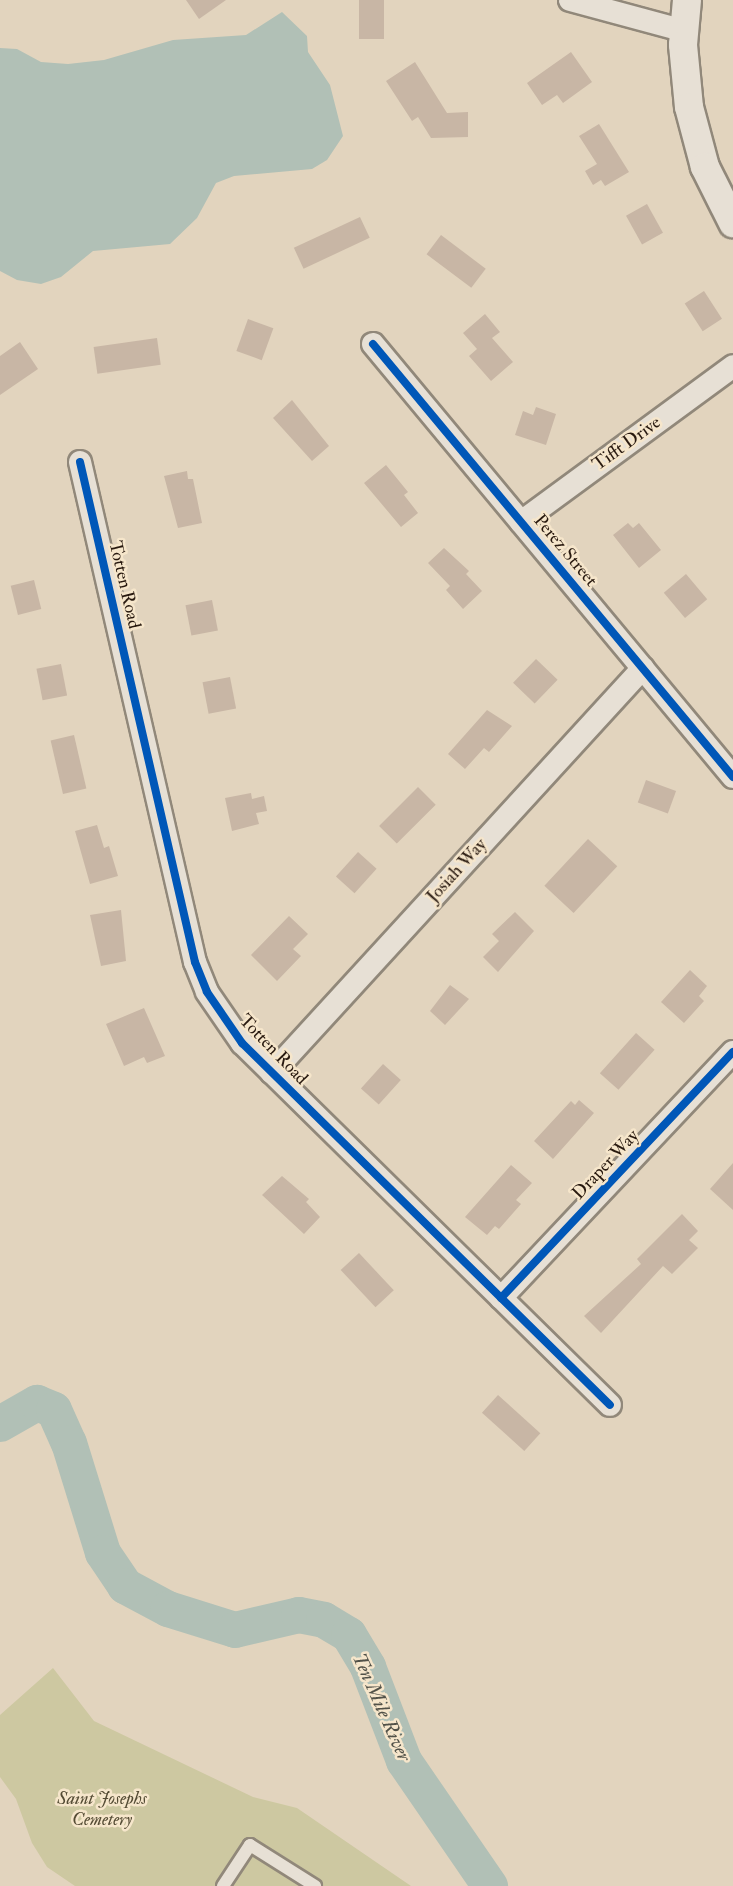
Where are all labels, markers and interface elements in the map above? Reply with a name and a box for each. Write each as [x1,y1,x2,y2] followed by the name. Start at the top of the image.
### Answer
[589,412,665,476] street label: Tifft Drive
[529,510,601,592] street label: Perez Street
[103,539,145,631] street label: Totten Road
[423,834,491,908] street label: Josiah Way
[234,1010,312,1090] street label: Totten Road
[568,1126,644,1204] street label: Draper Way
[347,1649,417,1765] water label: Ten Mile River
[57,1789,147,1832] park label: Saint Josephs Cemetery

